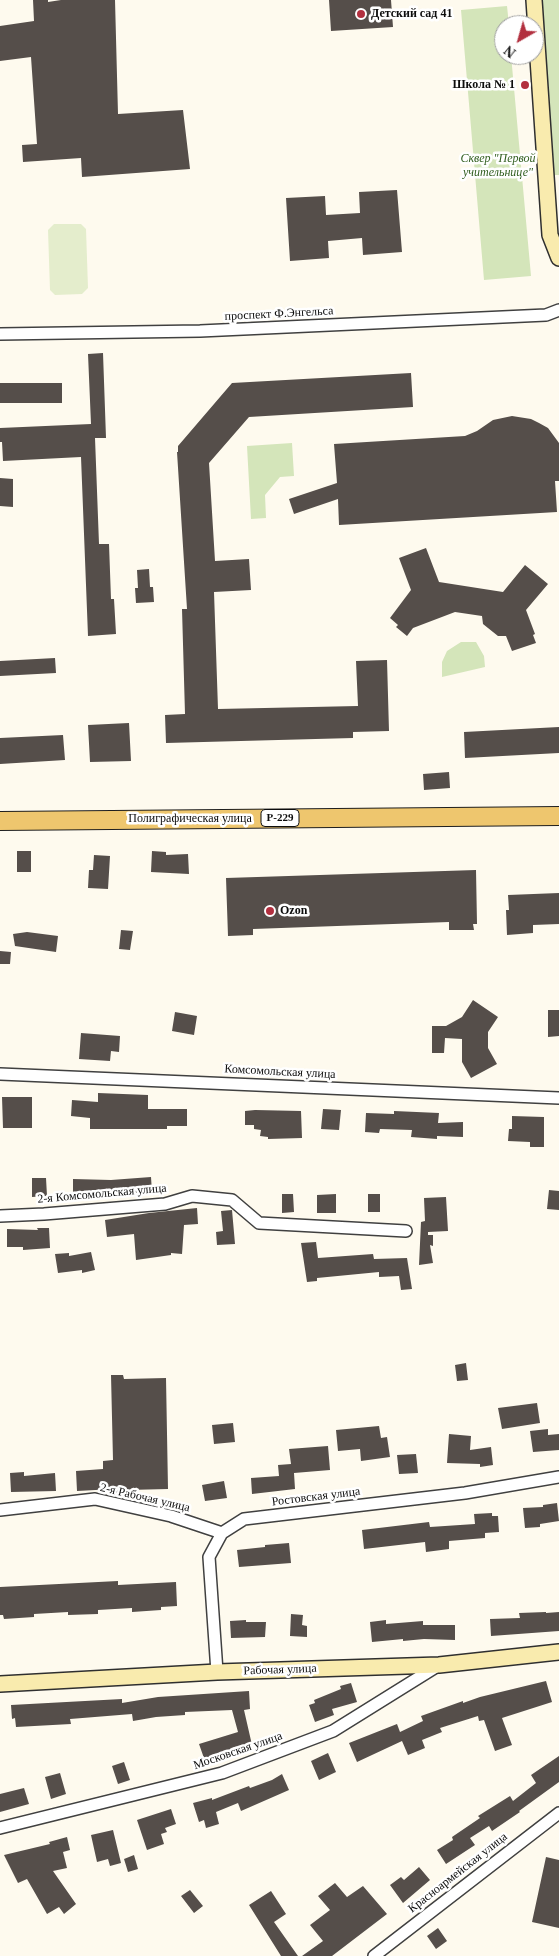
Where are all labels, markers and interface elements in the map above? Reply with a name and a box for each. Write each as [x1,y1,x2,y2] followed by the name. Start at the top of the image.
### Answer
[371,7,452,21] place label: Детский сад 41
[355,8,367,20] marker: Детский сад 41
[494,15,544,65] north arrow
[501,42,519,60] text: N
[452,78,515,92] place label: Школа № 1
[519,79,531,91] marker: Школа № 1
[460,152,536,180] park label: Сквер "Первой учительнице"
[224,304,334,324] street label: проспект Ф.Энгельса
[261,810,299,826] road number: Р-229
[128,812,252,826] street label: Полиграфическая улица
[280,904,307,918] place label: Ozon
[264,905,276,917] marker: Ozon
[224,1062,336,1082] street label: Комсомольская улица
[37,1181,167,1207] street label: 2-я Комсомольская улица
[99,1481,191,1515] street label: 2-я Рабочая улица
[271,1484,361,1510] street label: Ростовская улица
[243,1662,317,1678] street label: Рабочая улица
[192,1729,284,1773] street label: Московская улица
[405,1830,511,1916] street label: Красноармейская улица

